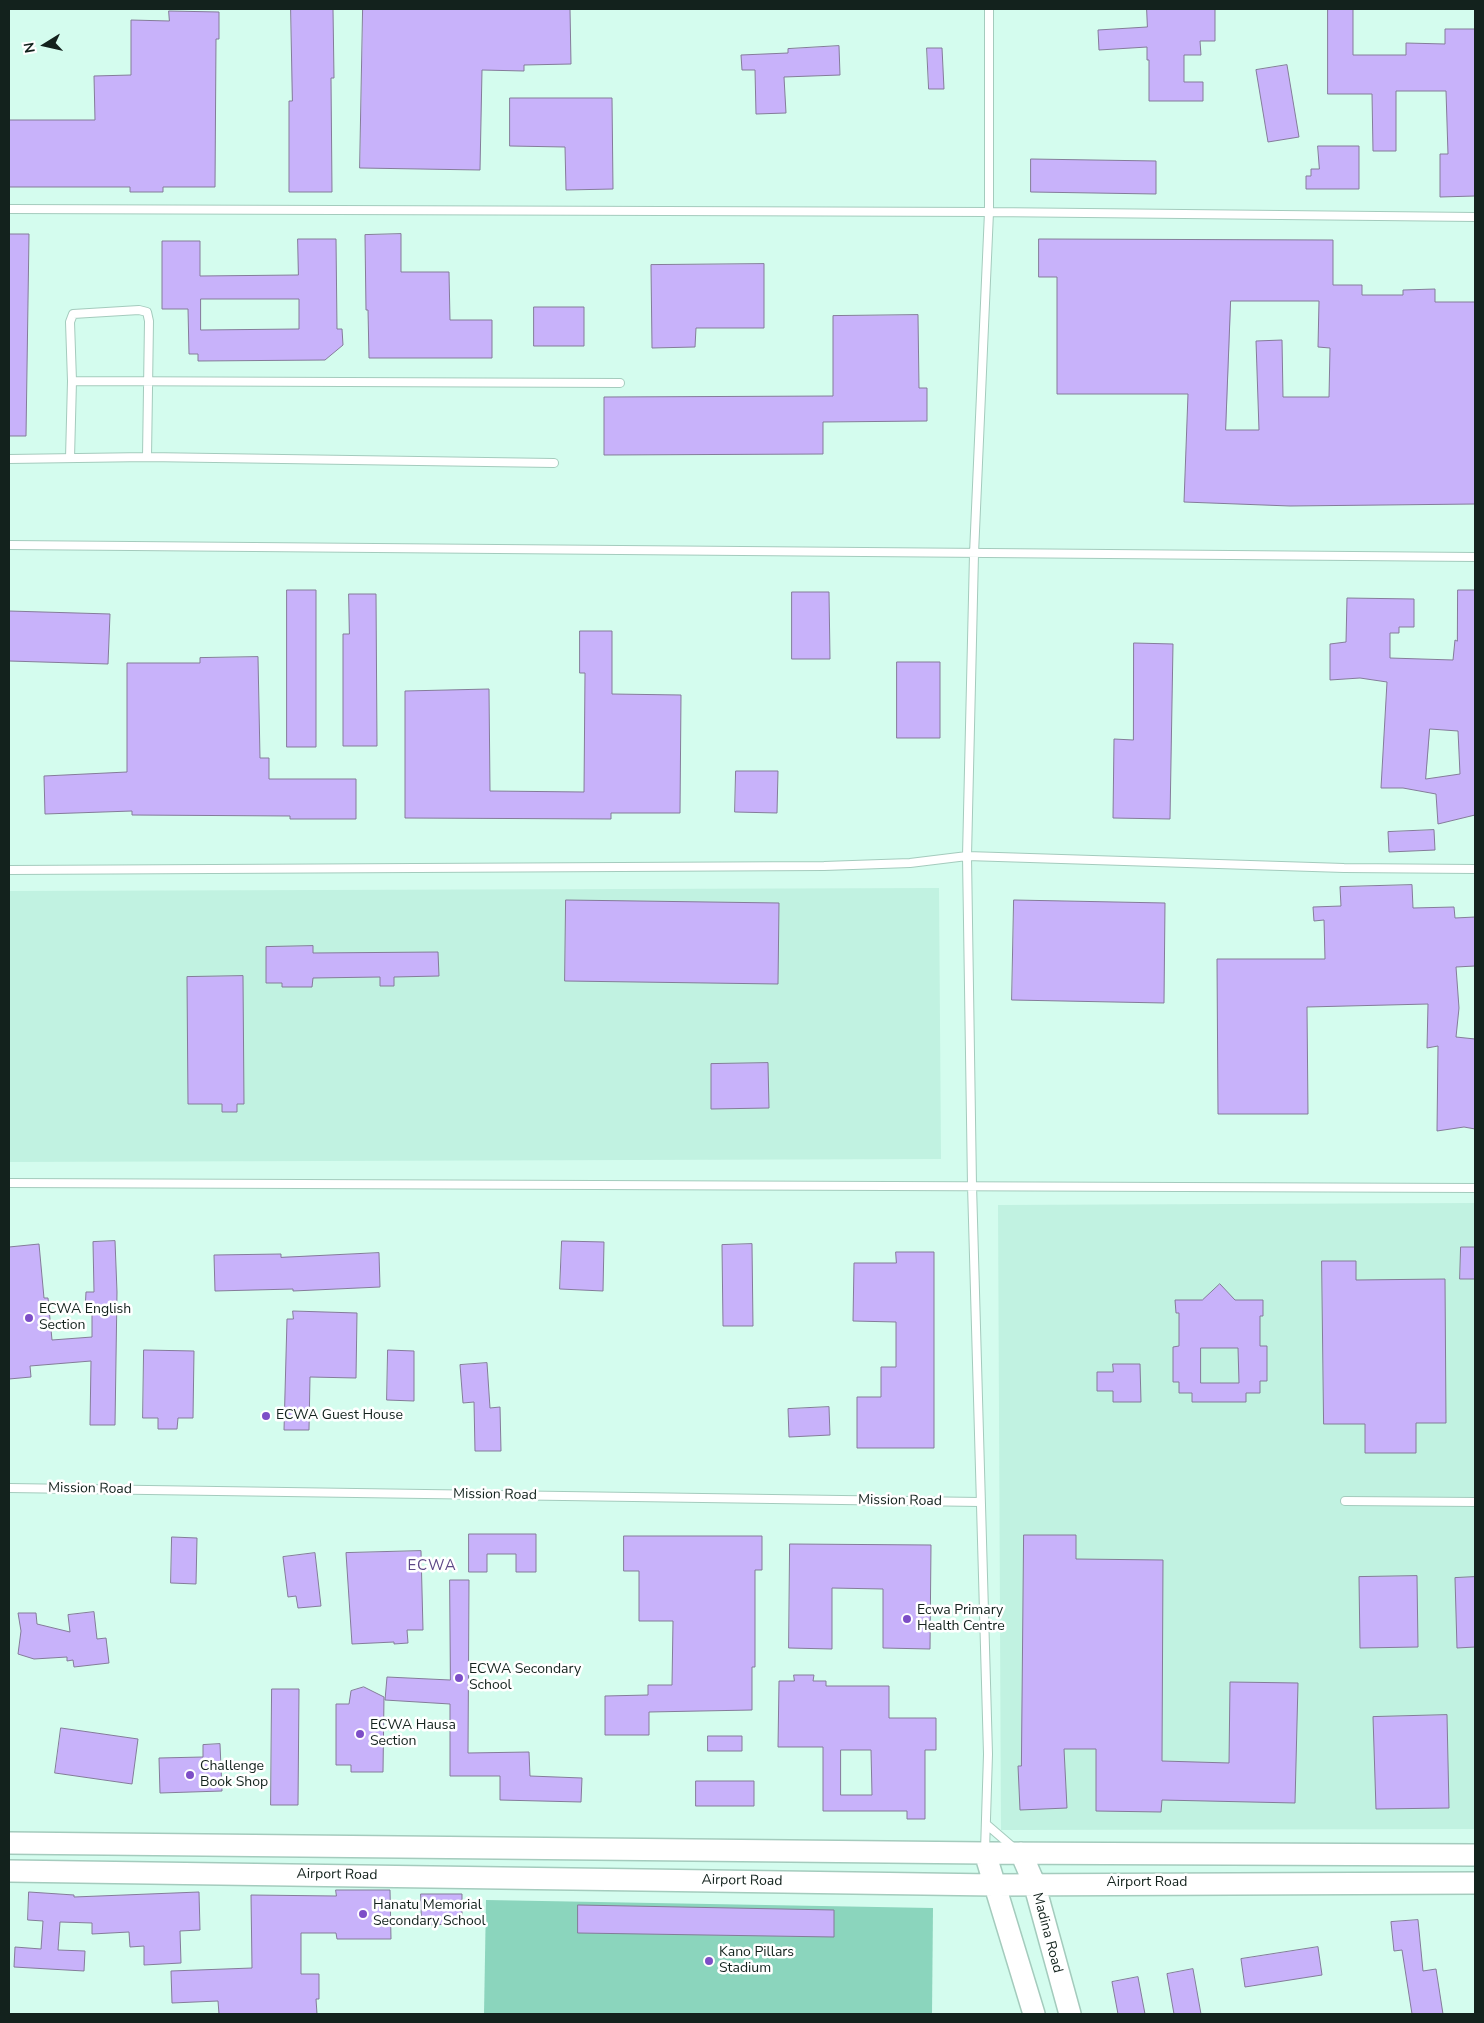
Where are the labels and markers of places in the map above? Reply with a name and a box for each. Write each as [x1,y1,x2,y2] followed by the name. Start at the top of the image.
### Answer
[39,1302,131,1334] place label: ECWA English Section
[23,1312,35,1324] marker: ECWA English Section
[276,1408,403,1424] place label: ECWA Guest House
[260,1410,272,1422] marker: ECWA Guest House
[917,1603,1005,1635] place label: Ecwa Primary Health Centre
[901,1613,913,1625] marker: Ecwa Primary Health Centre
[469,1662,581,1694] place label: ECWA Secondary School
[453,1672,465,1684] marker: ECWA Secondary School
[370,1718,456,1750] place label: ECWA Hausa Section
[354,1728,366,1740] marker: ECWA Hausa Section
[200,1759,268,1791] place label: Challenge Book Shop
[184,1769,196,1781] marker: Challenge Book Shop
[373,1898,486,1930] place label: Hanatu Memorial Secondary School
[357,1908,369,1920] marker: Hanatu Memorial Secondary School
[719,1945,794,1978] place label: Kano Pillars Stadium
[703,1955,715,1967] marker: Kano Pillars Stadium

